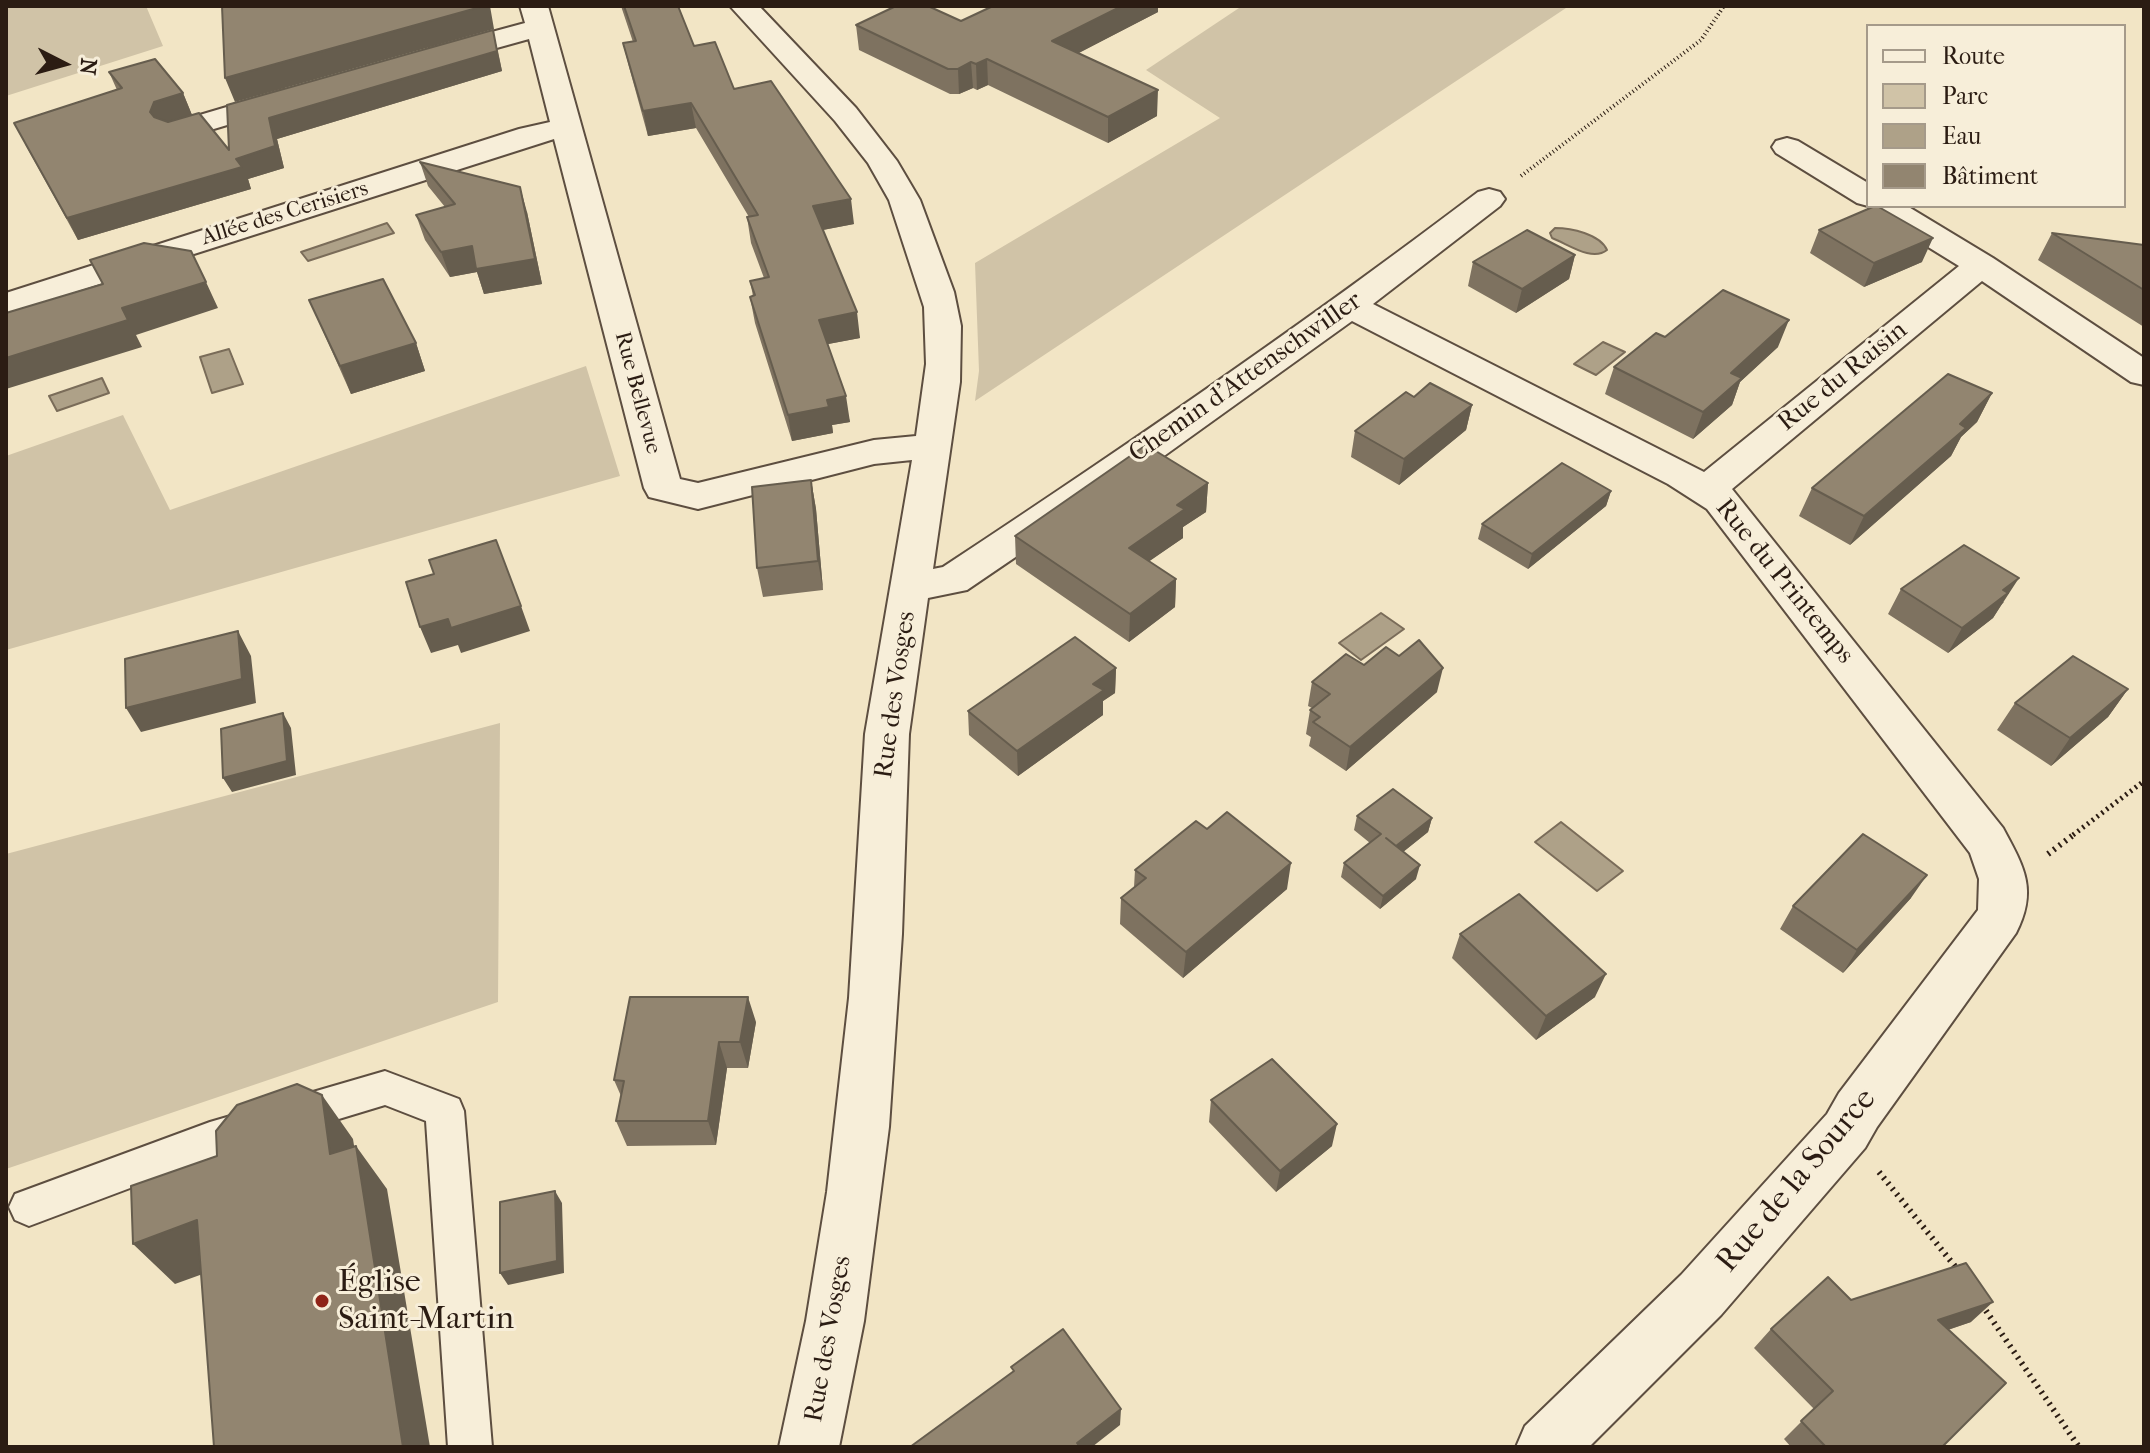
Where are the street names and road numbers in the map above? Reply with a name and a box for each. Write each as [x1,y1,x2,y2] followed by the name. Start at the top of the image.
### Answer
[199,176,371,252] street label: Allée des Cerisiers
[1124,286,1368,470] street label: Chemin d'Attenschwiller
[1772,315,1914,439] street label: Rue du Raisin
[608,329,666,457] street label: Rue Bellevue
[1708,493,1860,671] street label: Rue du Printemps
[869,610,923,780] street label: Rue des Vosges
[1709,1081,1885,1281] street label: Rue de la Source
[799,1253,859,1425] street label: Rue des Vosges

